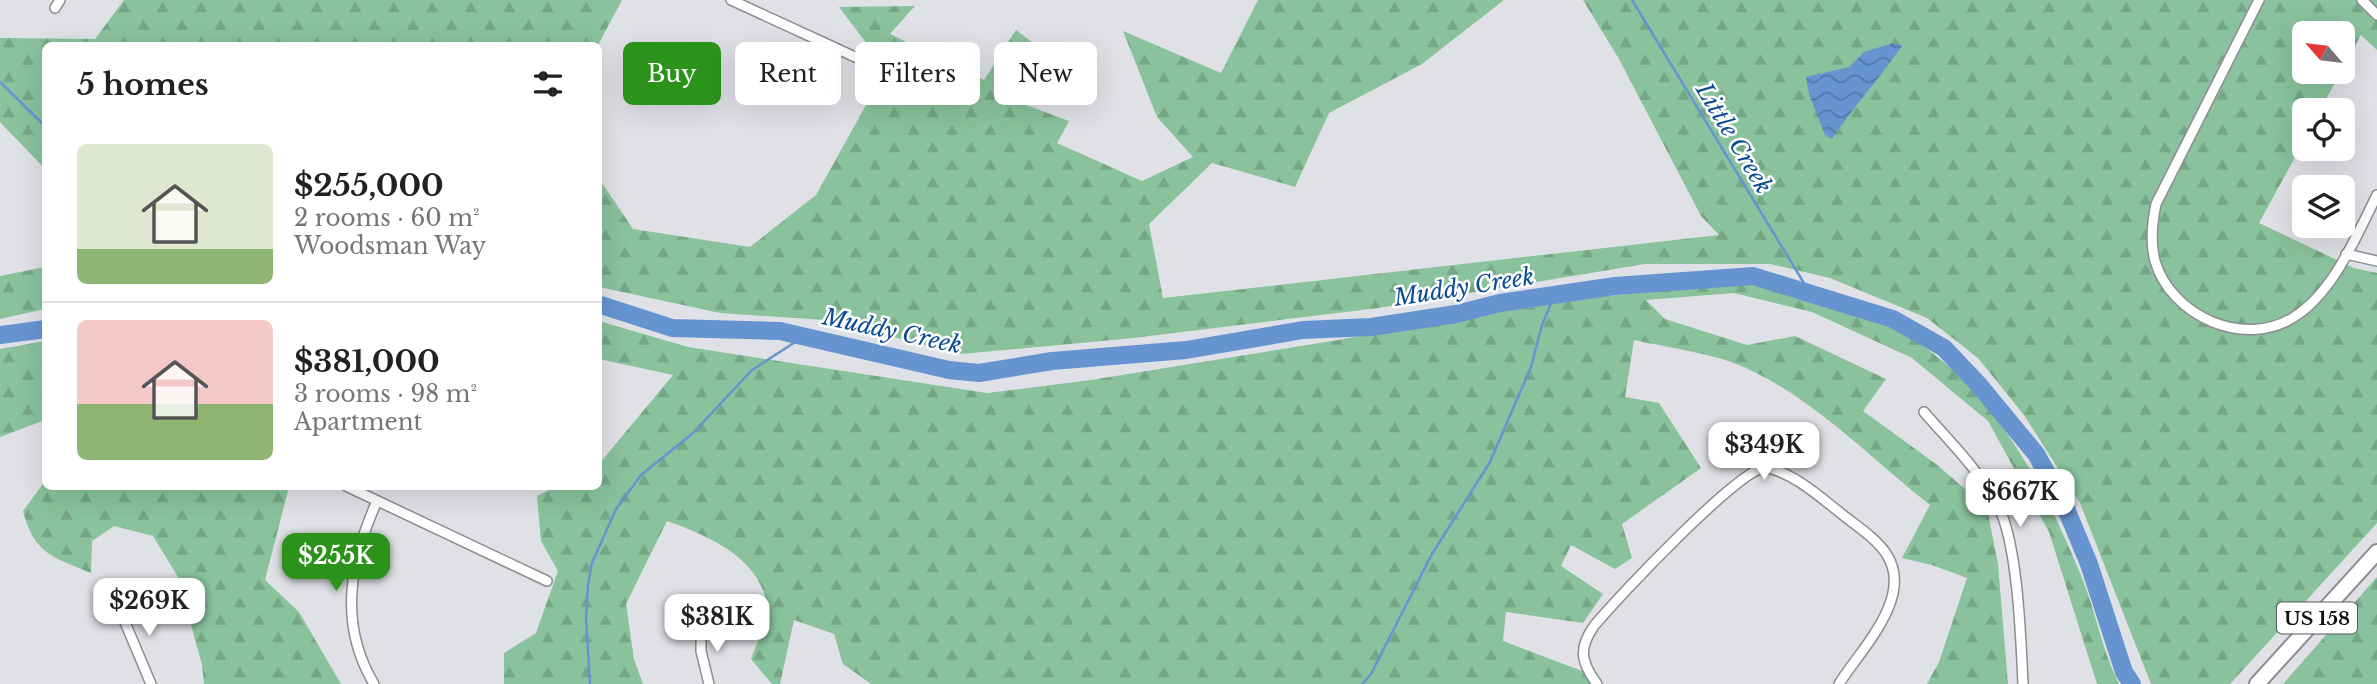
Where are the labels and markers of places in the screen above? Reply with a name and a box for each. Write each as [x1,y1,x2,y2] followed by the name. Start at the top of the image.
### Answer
[1715,422,1813,482] pin: $349K
[1971,470,2069,529] pin: $667K
[287,534,385,593] pin: $255K
[100,578,198,638] pin: $269K
[668,594,766,654] pin: $381K

